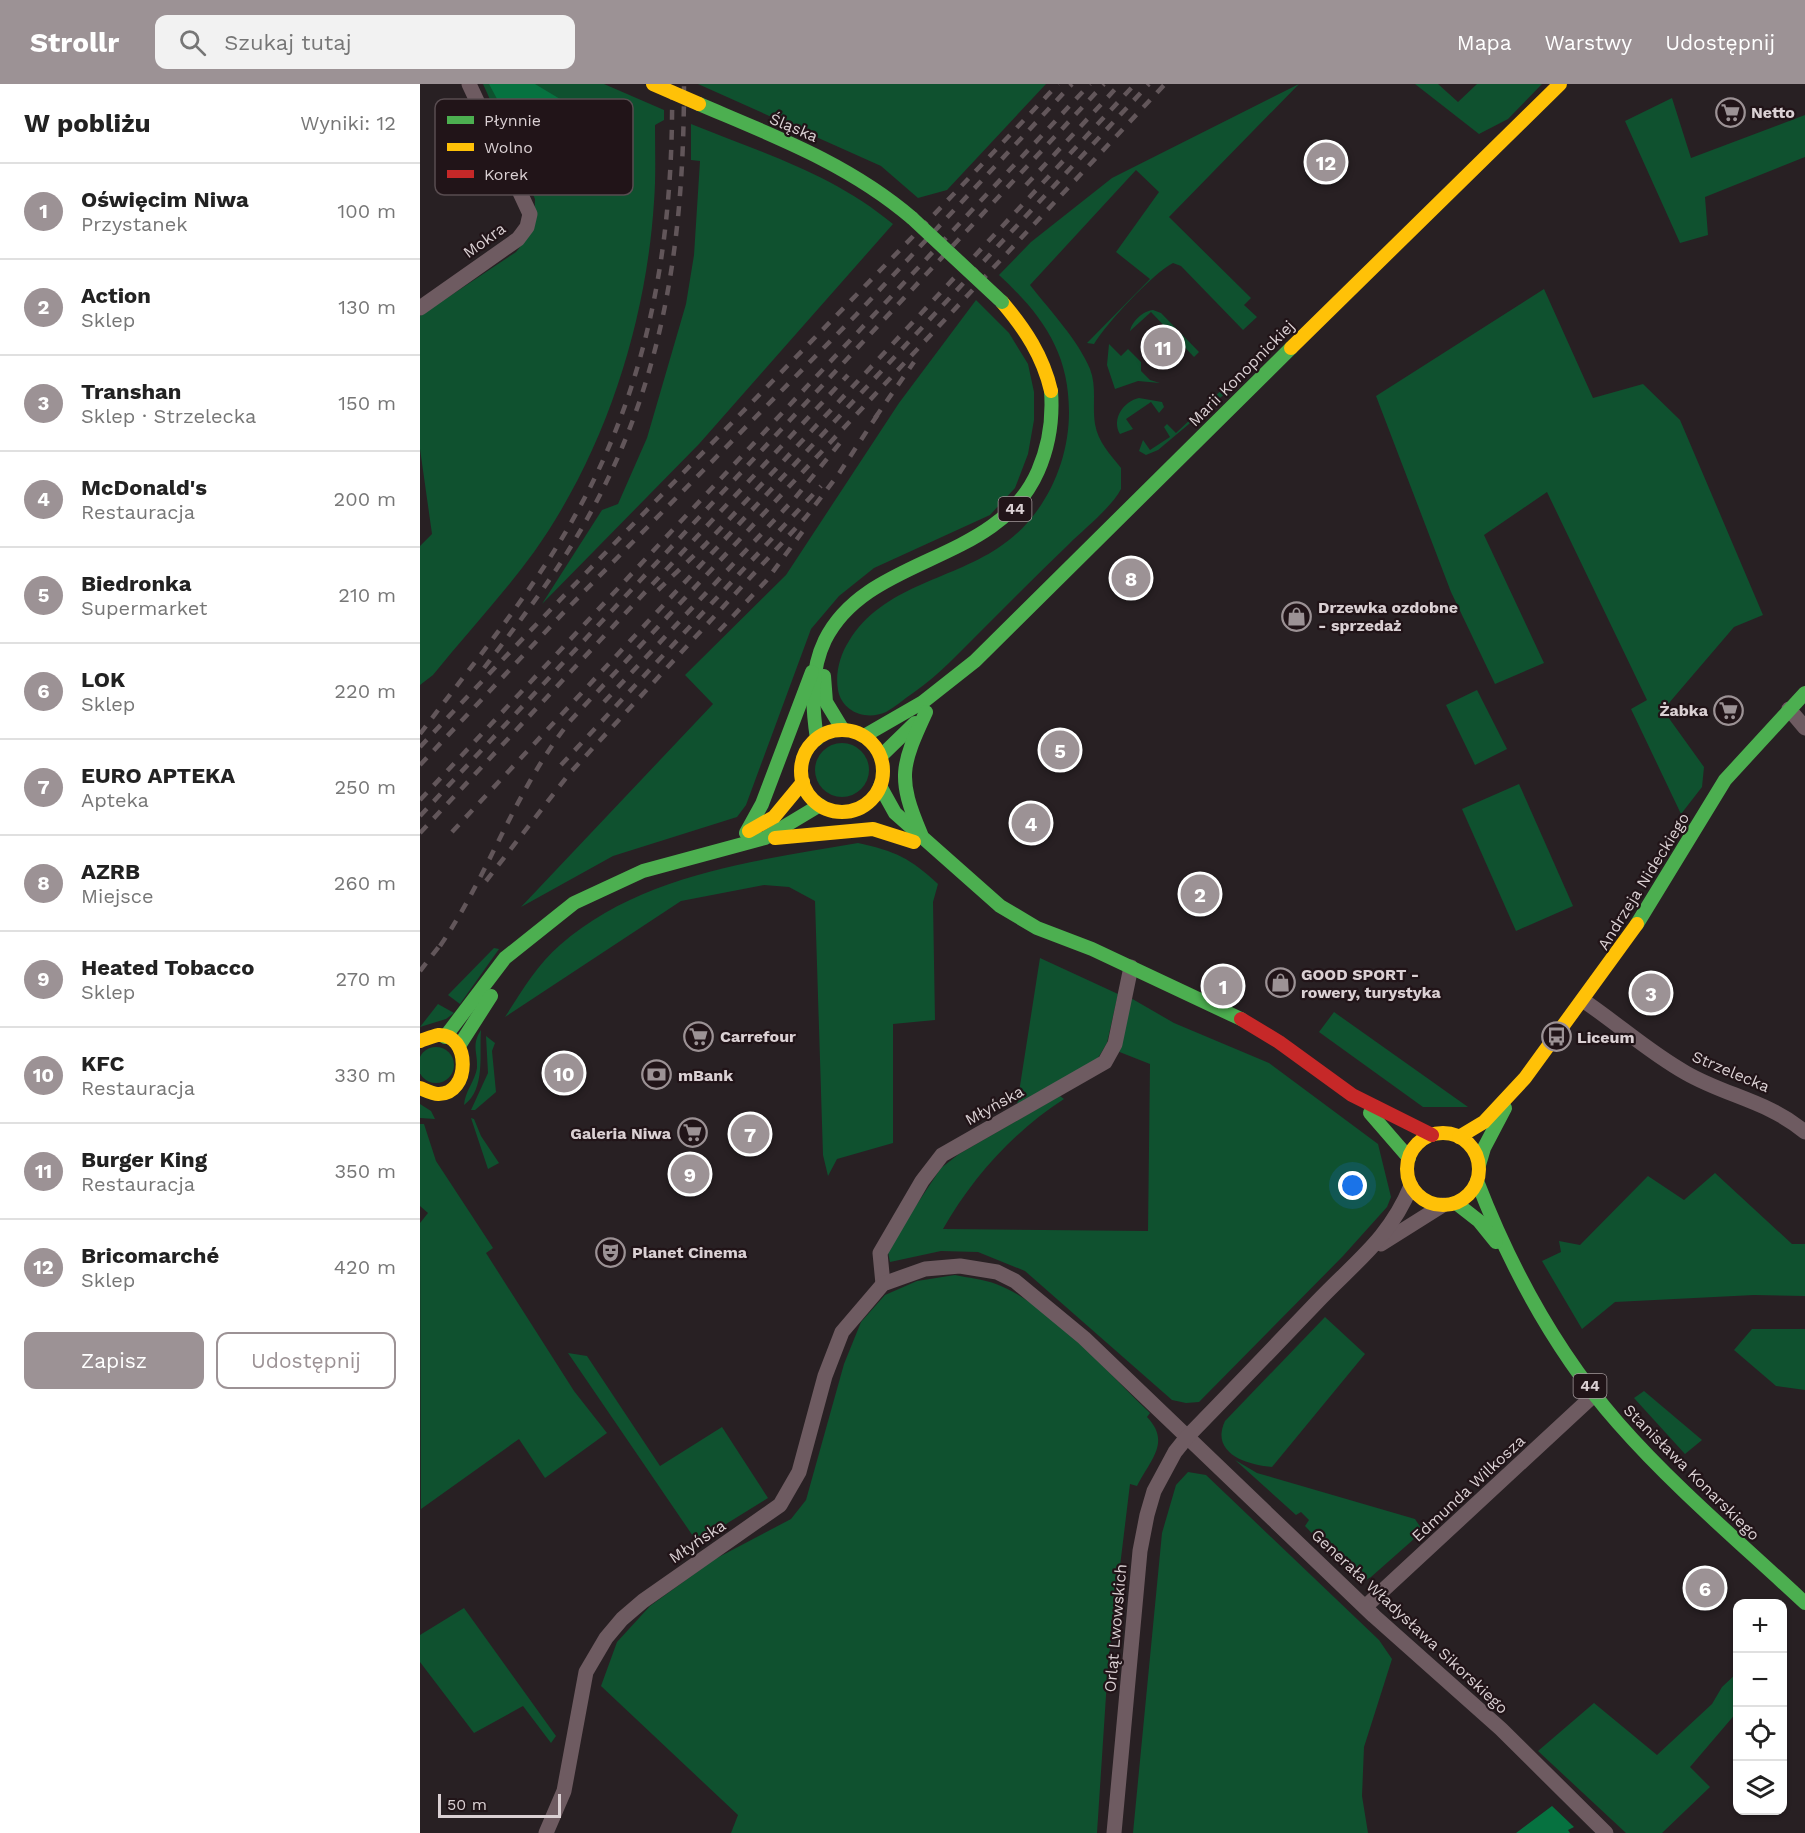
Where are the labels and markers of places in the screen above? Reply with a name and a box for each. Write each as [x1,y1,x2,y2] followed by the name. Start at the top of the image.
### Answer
[1714,96,1746,128] supermarket icon: Netto
[1751,103,1795,122] place label: Netto
[1306,140,1346,184] pin: 12
[1144,324,1182,370] pin: 11
[1112,556,1150,600] pin: 8
[1318,598,1458,635] place label: Drzewka ozdobne - sprzedaż
[1281,600,1313,632] shop icon: Drzewka ozdobne - sprzedaż
[1713,694,1745,726] supermarket icon: Żabka
[1659,701,1709,720] place label: Żabka
[1040,728,1080,772] pin: 5
[1012,800,1050,846] pin: 4
[1180,872,1220,916] pin: 2
[1204,964,1242,1008] pin: 1
[1301,965,1442,1002] place label: GOOD SPORT - rowery, turystyka
[1264,967,1296,999] shop icon: GOOD SPORT - rowery, turystyka
[1632,970,1670,1016] pin: 3
[683,1020,715,1052] supermarket icon: Carrefour
[1540,1021,1572,1053] bus stop icon: Liceum
[720,1027,796,1046] place label: Carrefour
[1577,1028,1635,1047] place label: Liceum
[544,1050,584,1096] pin: 10
[641,1059,673,1091] bank icon: mBank
[678,1066,733,1085] place label: mBank
[730,1112,770,1156] pin: 7
[676,1117,708,1149] supermarket icon: Galeria Niwa
[570,1124,672,1143] place label: Galeria Niwa
[670,1152,710,1196] pin: 9
[595,1236,627,1268] theatre icon: Planet Cinema
[632,1243,748,1262] place label: Planet Cinema
[1686,1566,1724,1610] pin: 6

